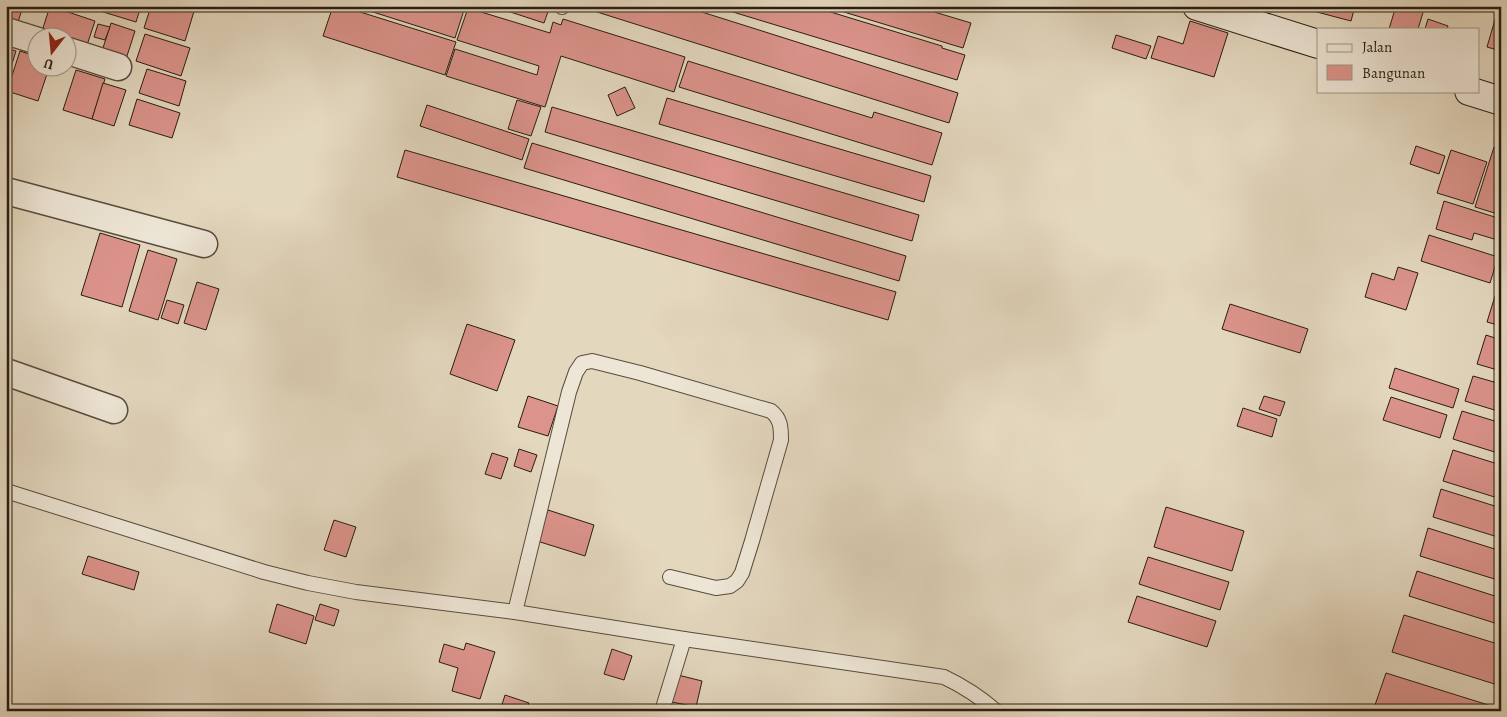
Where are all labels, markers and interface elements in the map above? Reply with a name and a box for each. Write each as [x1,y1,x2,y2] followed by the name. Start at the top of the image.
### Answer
[28,28,78,78] north arrow
[1317,28,1480,92] legend
[1362,37,1392,57] text: Jalan
[42,54,56,74] text: U
[1362,63,1425,83] text: Bangunan

